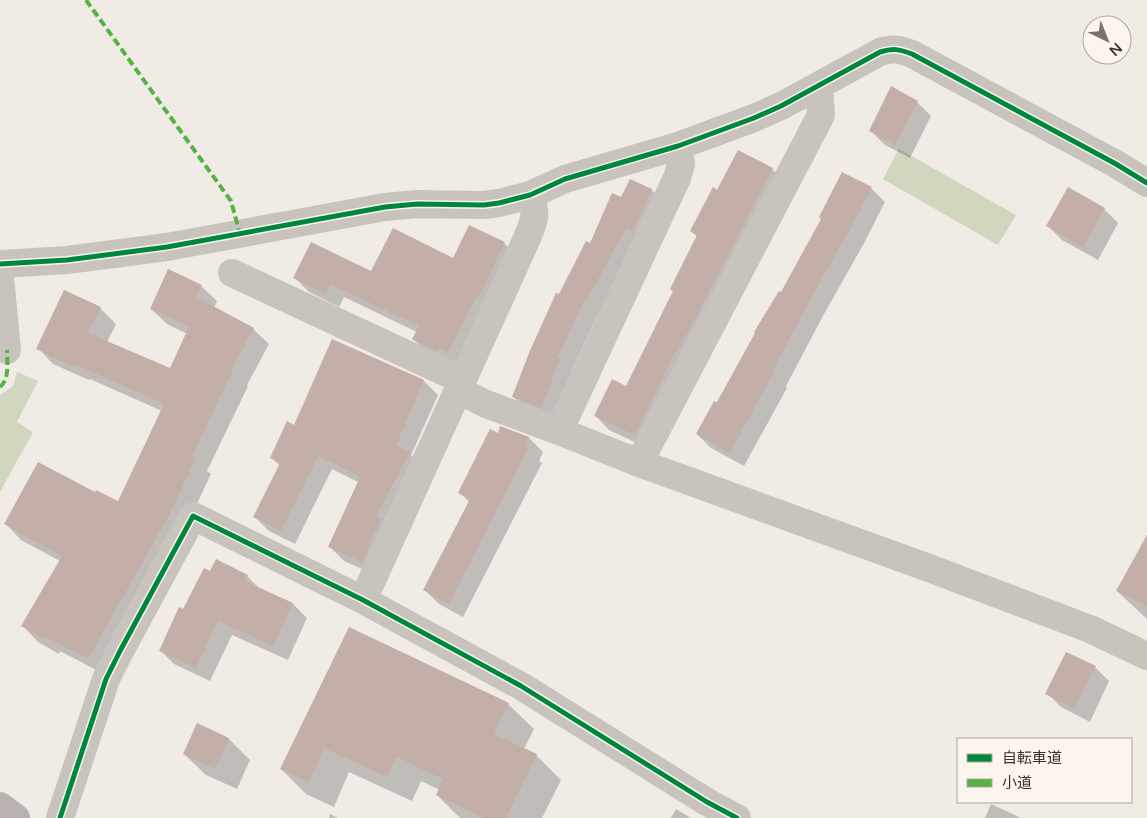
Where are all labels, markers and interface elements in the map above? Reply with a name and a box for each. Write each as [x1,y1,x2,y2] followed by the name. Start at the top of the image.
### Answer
[1082,15,1132,65] north arrow
[1106,39,1125,59] text: N
[957,738,1132,803] legend
[1002,749,1062,767] text: 自転車道
[1002,774,1032,792] text: 小道

